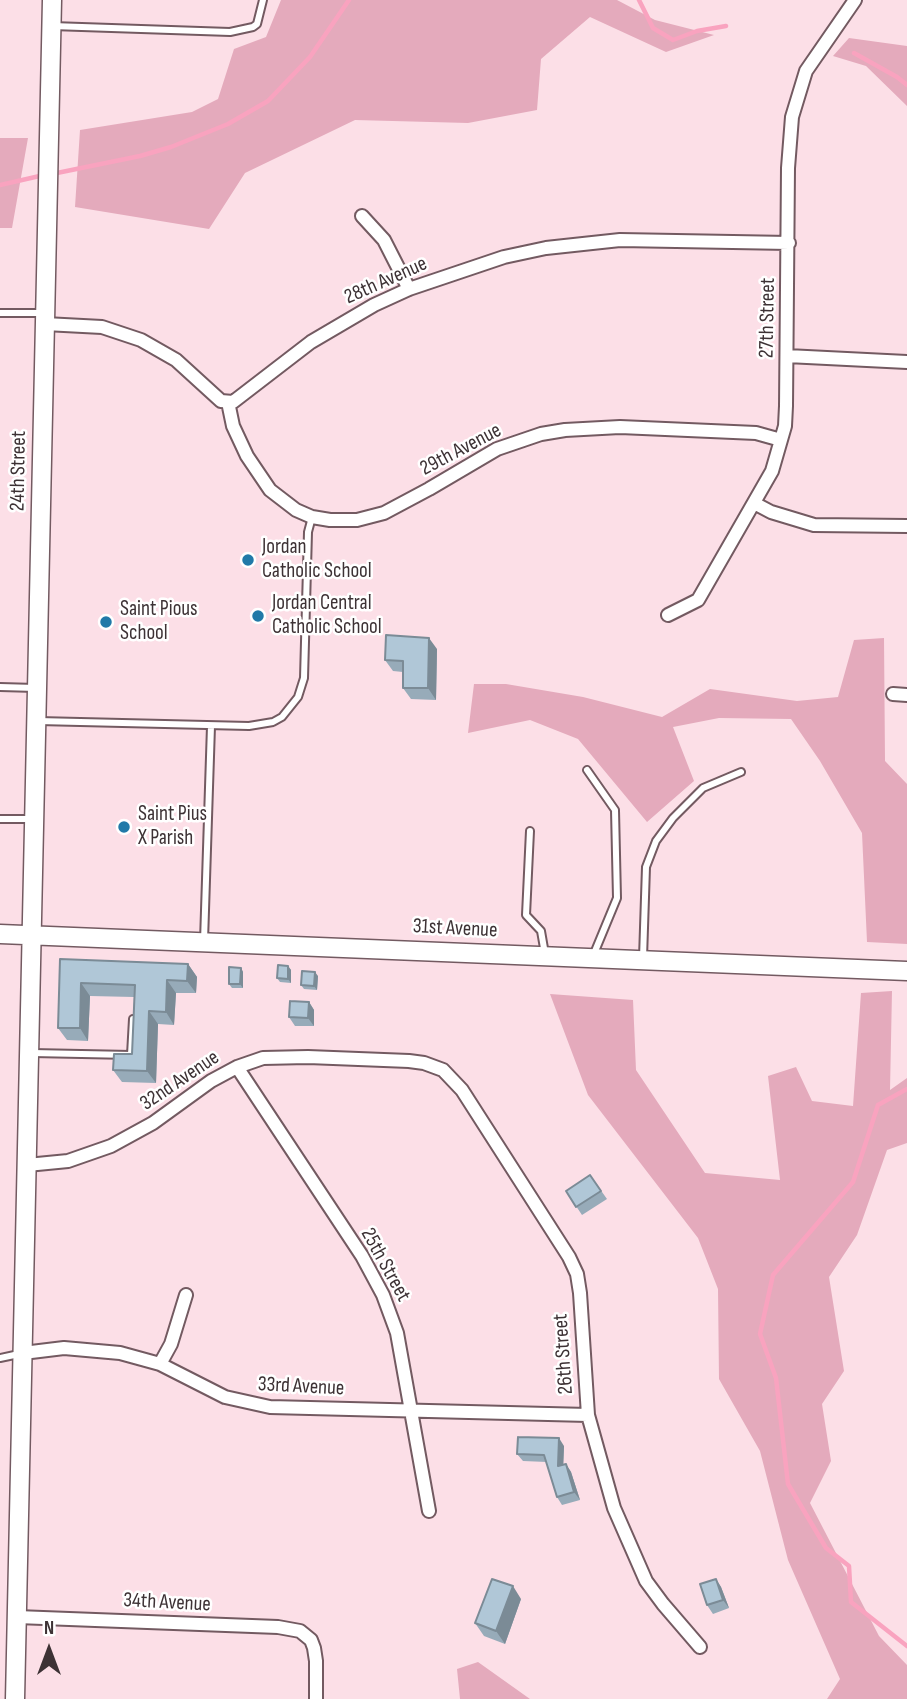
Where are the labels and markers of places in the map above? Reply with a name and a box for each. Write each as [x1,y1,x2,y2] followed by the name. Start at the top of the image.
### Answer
[262,535,372,585] place label: Jordan Catholic School
[240,552,256,568] marker: Jordan Catholic School
[272,591,382,641] place label: Jordan Central Catholic School
[120,597,198,647] place label: Saint Pious School
[250,608,266,624] marker: Jordan Central Catholic School
[98,614,114,630] marker: Saint Pious School
[138,802,207,852] place label: Saint Pius X Parish
[116,819,132,835] marker: Saint Pius X Parish

